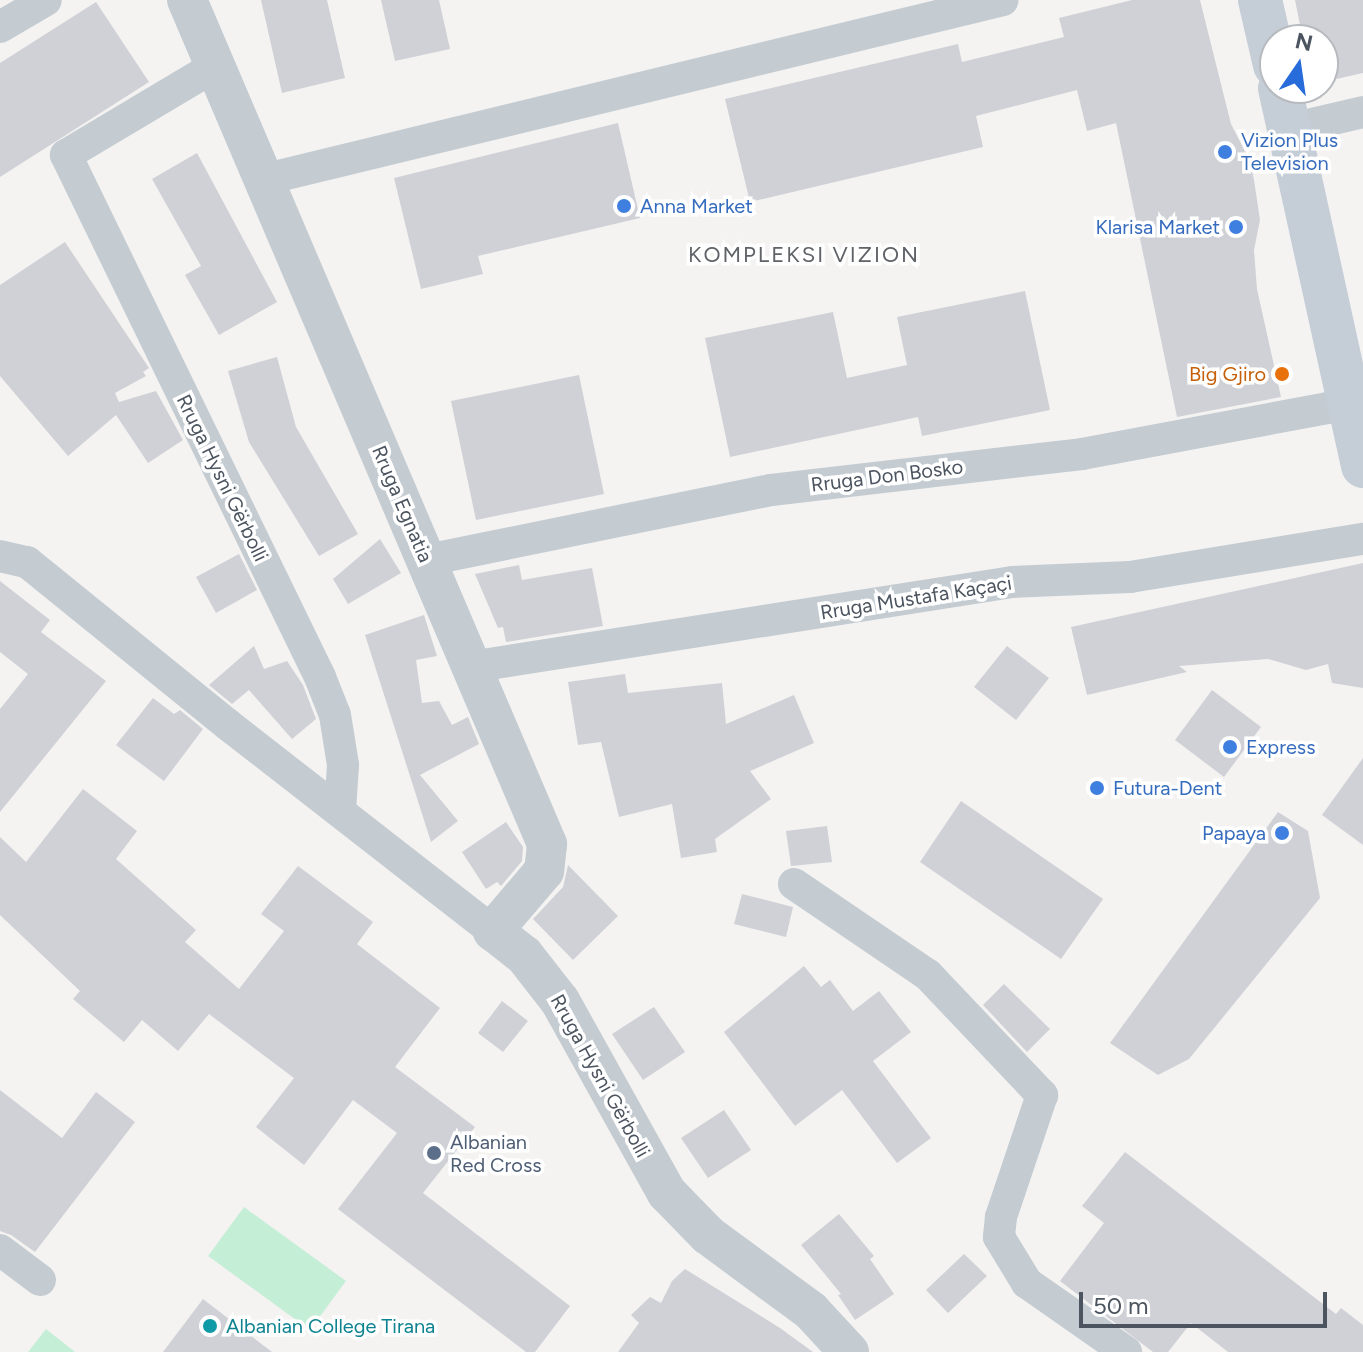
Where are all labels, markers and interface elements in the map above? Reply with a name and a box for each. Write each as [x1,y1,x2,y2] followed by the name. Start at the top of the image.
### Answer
[1259,24,1339,104] north arrow
[1293,27,1315,57] text: N
[1241,128,1338,175] place label: Vizion Plus Television
[1216,143,1234,161] marker: Vizion Plus Television
[640,194,753,218] place label: Anna Market
[615,197,633,215] marker: Anna Market
[1095,215,1220,239] place label: Klarisa Market
[1227,218,1245,236] marker: Klarisa Market
[688,242,920,268] district label: KOMPLEKSI VIZION
[1189,362,1266,386] place label: Big Gjiro
[1273,365,1291,383] marker: Big Gjiro
[171,391,273,565] street label: Rruga Hysni Gërbolli
[367,442,437,566] street label: Rruga Egnatia
[810,455,964,497] street label: Rruga Don Bosko
[819,571,1013,625] street label: Rruga Mustafa Kaçaçi
[1246,735,1315,759] place label: Express
[1221,738,1239,756] marker: Express
[1113,776,1222,800] place label: Futura-Dent
[1088,779,1106,797] marker: Futura-Dent
[1202,821,1266,845] place label: Papaya
[1273,824,1291,842] marker: Papaya
[545,990,655,1162] street label: Rruga Hysni Gërbolli
[450,1130,542,1177] place label: Albanian Red Cross
[425,1144,443,1162] marker: Albanian Red Cross
[1083,1276,1331,1326] scale bar
[1093,1291,1149,1320] text: 50 m
[226,1314,435,1338] place label: Albanian College Tirana
[201,1317,219,1335] marker: Albanian College Tirana

